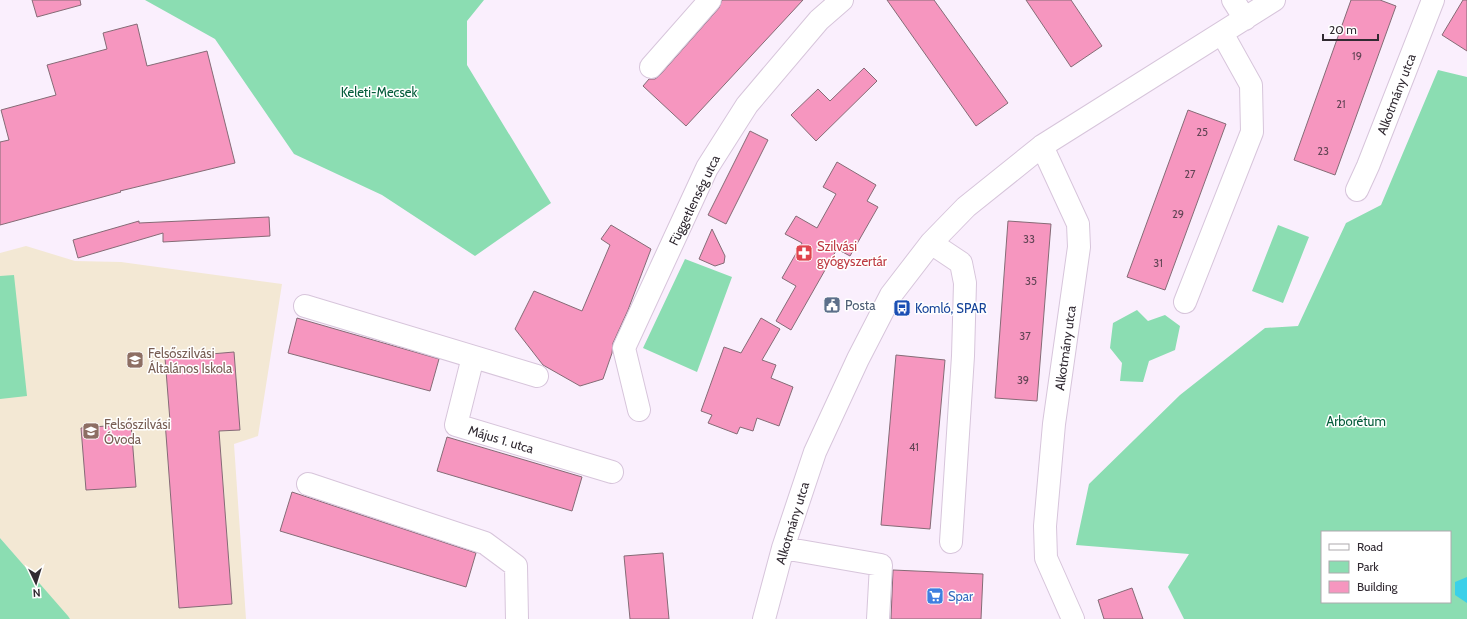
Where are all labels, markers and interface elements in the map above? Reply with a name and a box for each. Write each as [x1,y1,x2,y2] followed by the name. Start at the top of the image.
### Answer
[1323,16,1378,42] scale bar
[1329,22,1357,37] text: 20 m
[1352,49,1362,63] house number: 19
[1373,51,1419,137] street label: Alkotmány utca
[341,84,418,100] park label: Keleti-Mecsek
[1336,97,1346,111] house number: 21
[1196,125,1208,139] house number: 25
[1317,144,1329,158] house number: 23
[665,151,723,248] street label: Függetlenség utca
[1184,167,1196,181] house number: 27
[1172,207,1184,221] house number: 29
[1023,232,1035,246] house number: 33
[817,238,888,269] place label: Szilvási gyógyszertár
[794,243,814,263] pharmacy icon: Szilvási gyógyszertár
[1153,256,1163,270] house number: 31
[1025,274,1037,288] house number: 35
[822,295,842,315] public building icon: Posta
[845,297,876,313] place label: Posta
[892,298,912,318] bus stop icon: Komló, SPAR
[915,300,987,316] place label: Komló, SPAR
[1051,304,1079,391] street label: Alkotmány utca
[1019,329,1031,343] house number: 37
[148,345,233,376] place label: Felsőszilvási Általános Iskola
[125,350,145,370] school or university icon: Felsőszilvási Általános Iskola
[1017,373,1029,387] house number: 39
[1326,413,1386,429] park label: Arborétum
[104,416,170,447] place label: Felsőszilvási Óvoda
[81,421,101,441] school or university icon: Felsőszilvási Óvoda
[466,421,536,458] street label: Május 1. utca
[909,440,919,454] house number: 41
[772,479,812,566] street label: Alkotmány utca
[1321,531,1451,603] legend
[1357,539,1383,554] text: Road
[1357,559,1379,574] text: Park
[16,563,56,603] north arrow
[1357,579,1399,594] text: Building
[32,586,41,600] text: N
[925,586,945,606] supermarket icon: Spar
[948,588,974,604] place label: Spar

